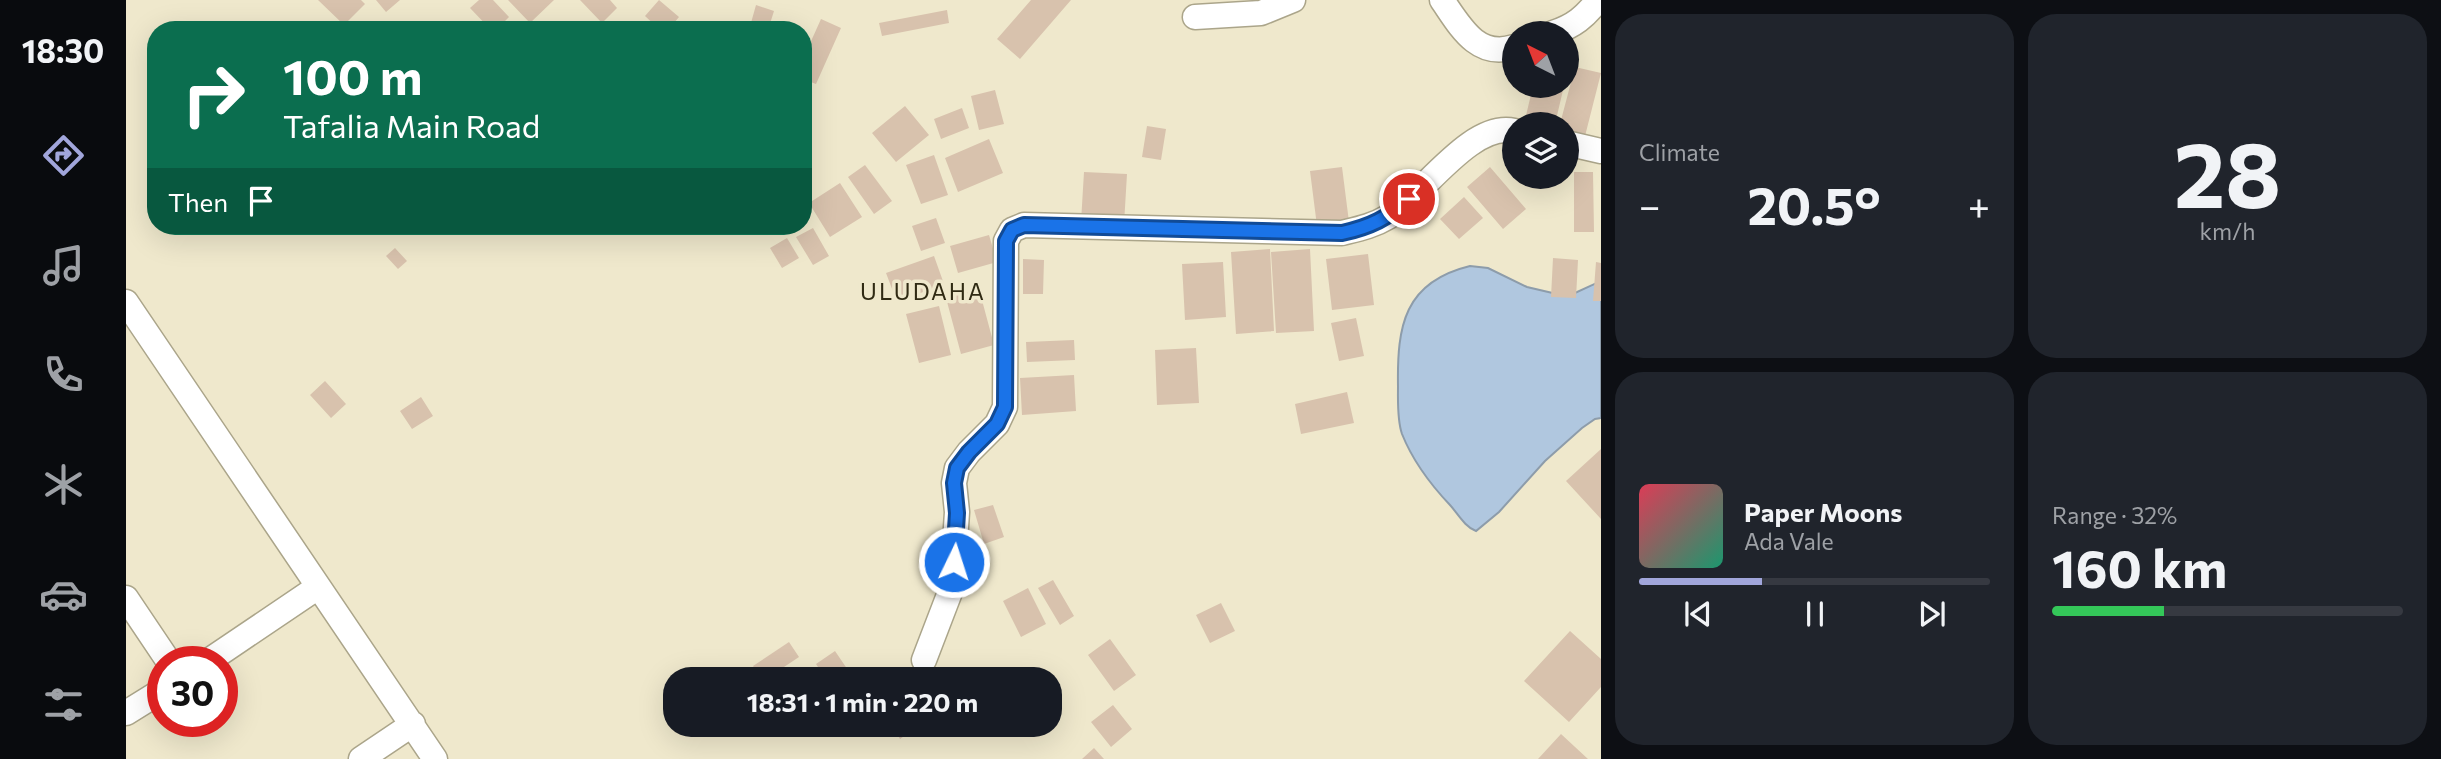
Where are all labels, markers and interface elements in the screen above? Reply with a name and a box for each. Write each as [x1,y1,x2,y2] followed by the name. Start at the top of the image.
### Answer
[1502,21,1578,98] north arrow
[1502,21,1579,189] map controls
[22,30,104,70] text: 18:30
[283,45,422,105] text: 100 m
[168,49,259,140] icon: right
[283,105,540,145] text: Tafalia Main Road
[1502,112,1579,189] button: layers
[2174,115,2281,227] text: 28
[39,131,88,180] icon: directions
[1639,138,1720,166] text: Climate
[1379,169,1439,229] pin
[1747,172,1881,236] text: 20.5°
[1390,180,1428,218] icon: arrive
[1639,181,1661,228] text: −
[1968,181,1990,228] text: +
[242,182,280,220] icon: arrive
[168,186,228,217] text: Then
[2200,217,2255,245] text: km/h
[39,241,88,290] icon: music
[860,277,986,305] district label: ULUDAHA
[39,350,88,399] icon: phone
[39,460,88,509] icon: climate
[1744,496,1902,527] text: Paper Moons
[2052,501,2177,529] text: Range · 32%
[917,525,991,599] position arrow
[1744,527,1834,555] text: Ada Vale
[2052,535,2227,599] text: 160 km
[39,570,88,619] icon: car
[1679,595,1717,633] icon: previous
[1796,595,1834,633] icon: pause
[1913,595,1951,633] icon: next
[147,646,238,737] speed limit sign: 30
[39,680,88,729] icon: filters
[747,686,978,717] text: 18:31 · 1 min · 220 m

